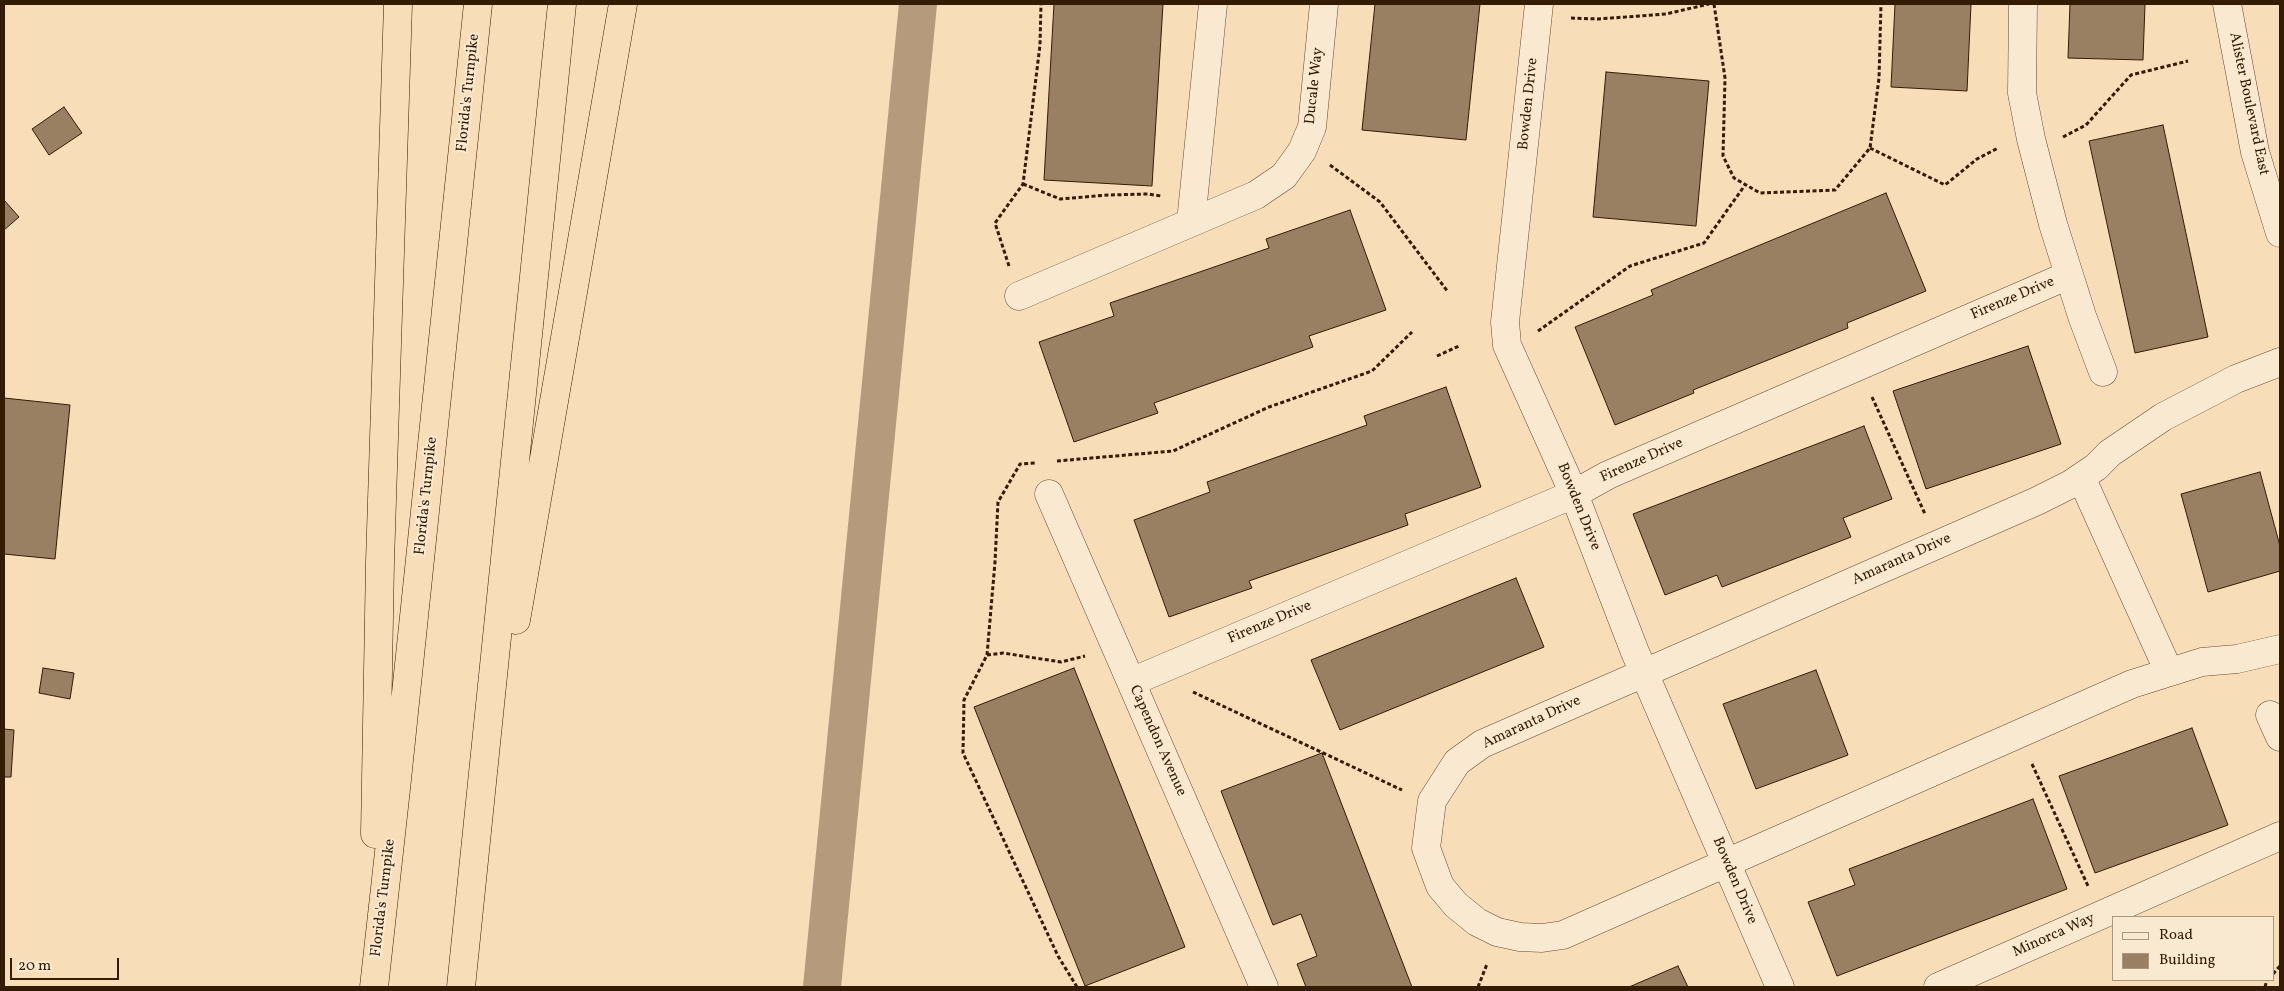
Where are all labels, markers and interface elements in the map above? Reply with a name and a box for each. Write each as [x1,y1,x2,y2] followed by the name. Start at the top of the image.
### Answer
[2224,31,2272,177] street label: Alister Boulevard East
[454,33,484,153] street label: Florida's Turnpike
[1302,47,1328,125] street label: Ducale Way
[1515,57,1543,151] street label: Bowden Drive
[1968,273,2058,325] street label: Firenze Drive
[1598,435,1686,487] street label: Firenze Drive
[412,436,442,556] street label: Florida's Turnpike
[1552,461,1604,553] street label: Bowden Drive
[1850,530,1954,590] street label: Amaranta Drive
[1225,597,1315,649] street label: Firenze Drive
[1124,683,1190,799] street label: Capendon Avenue
[1480,692,1584,754] street label: Amaranta Drive
[1708,835,1760,927] street label: Bowden Drive
[368,838,400,958] street label: Florida's Turnpike
[2010,910,2098,962] street label: Minorca Way
[2112,916,2274,981] legend
[2159,925,2193,946] text: Road
[12,948,121,980] scale bar
[2159,950,2215,971] text: Building
[18,956,51,977] text: 20 m

